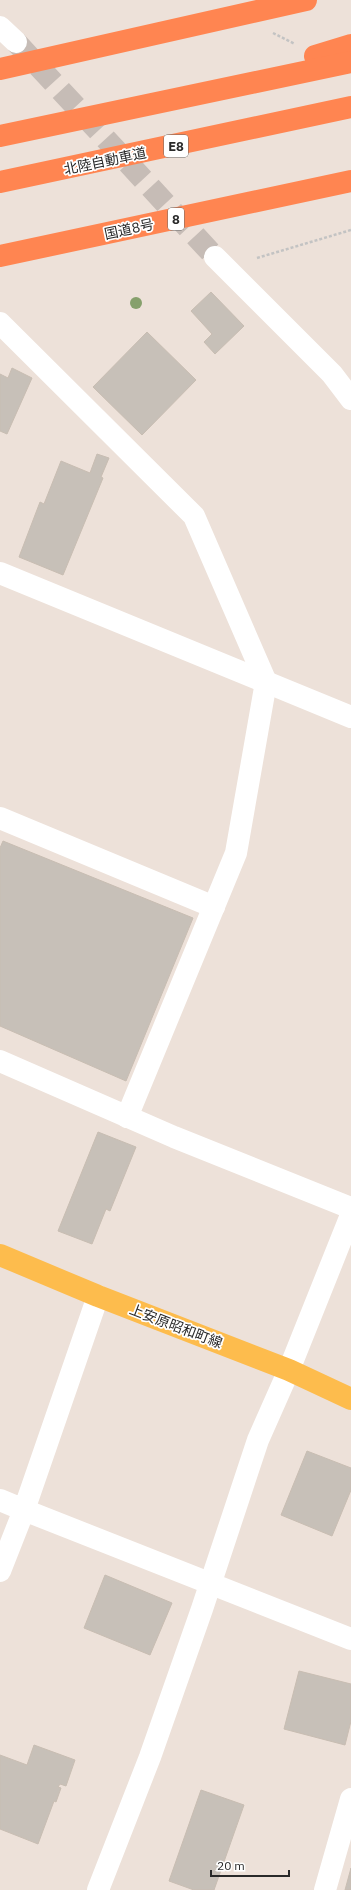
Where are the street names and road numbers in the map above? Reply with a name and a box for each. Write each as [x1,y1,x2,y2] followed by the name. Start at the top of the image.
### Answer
[164,135,188,157] road number: E8
[62,143,148,179] street label: 北陸自動車道
[168,208,184,230] road number: 8
[102,215,156,243] street label: 国道8号
[127,1300,225,1352] street label: 上安原昭和町線

